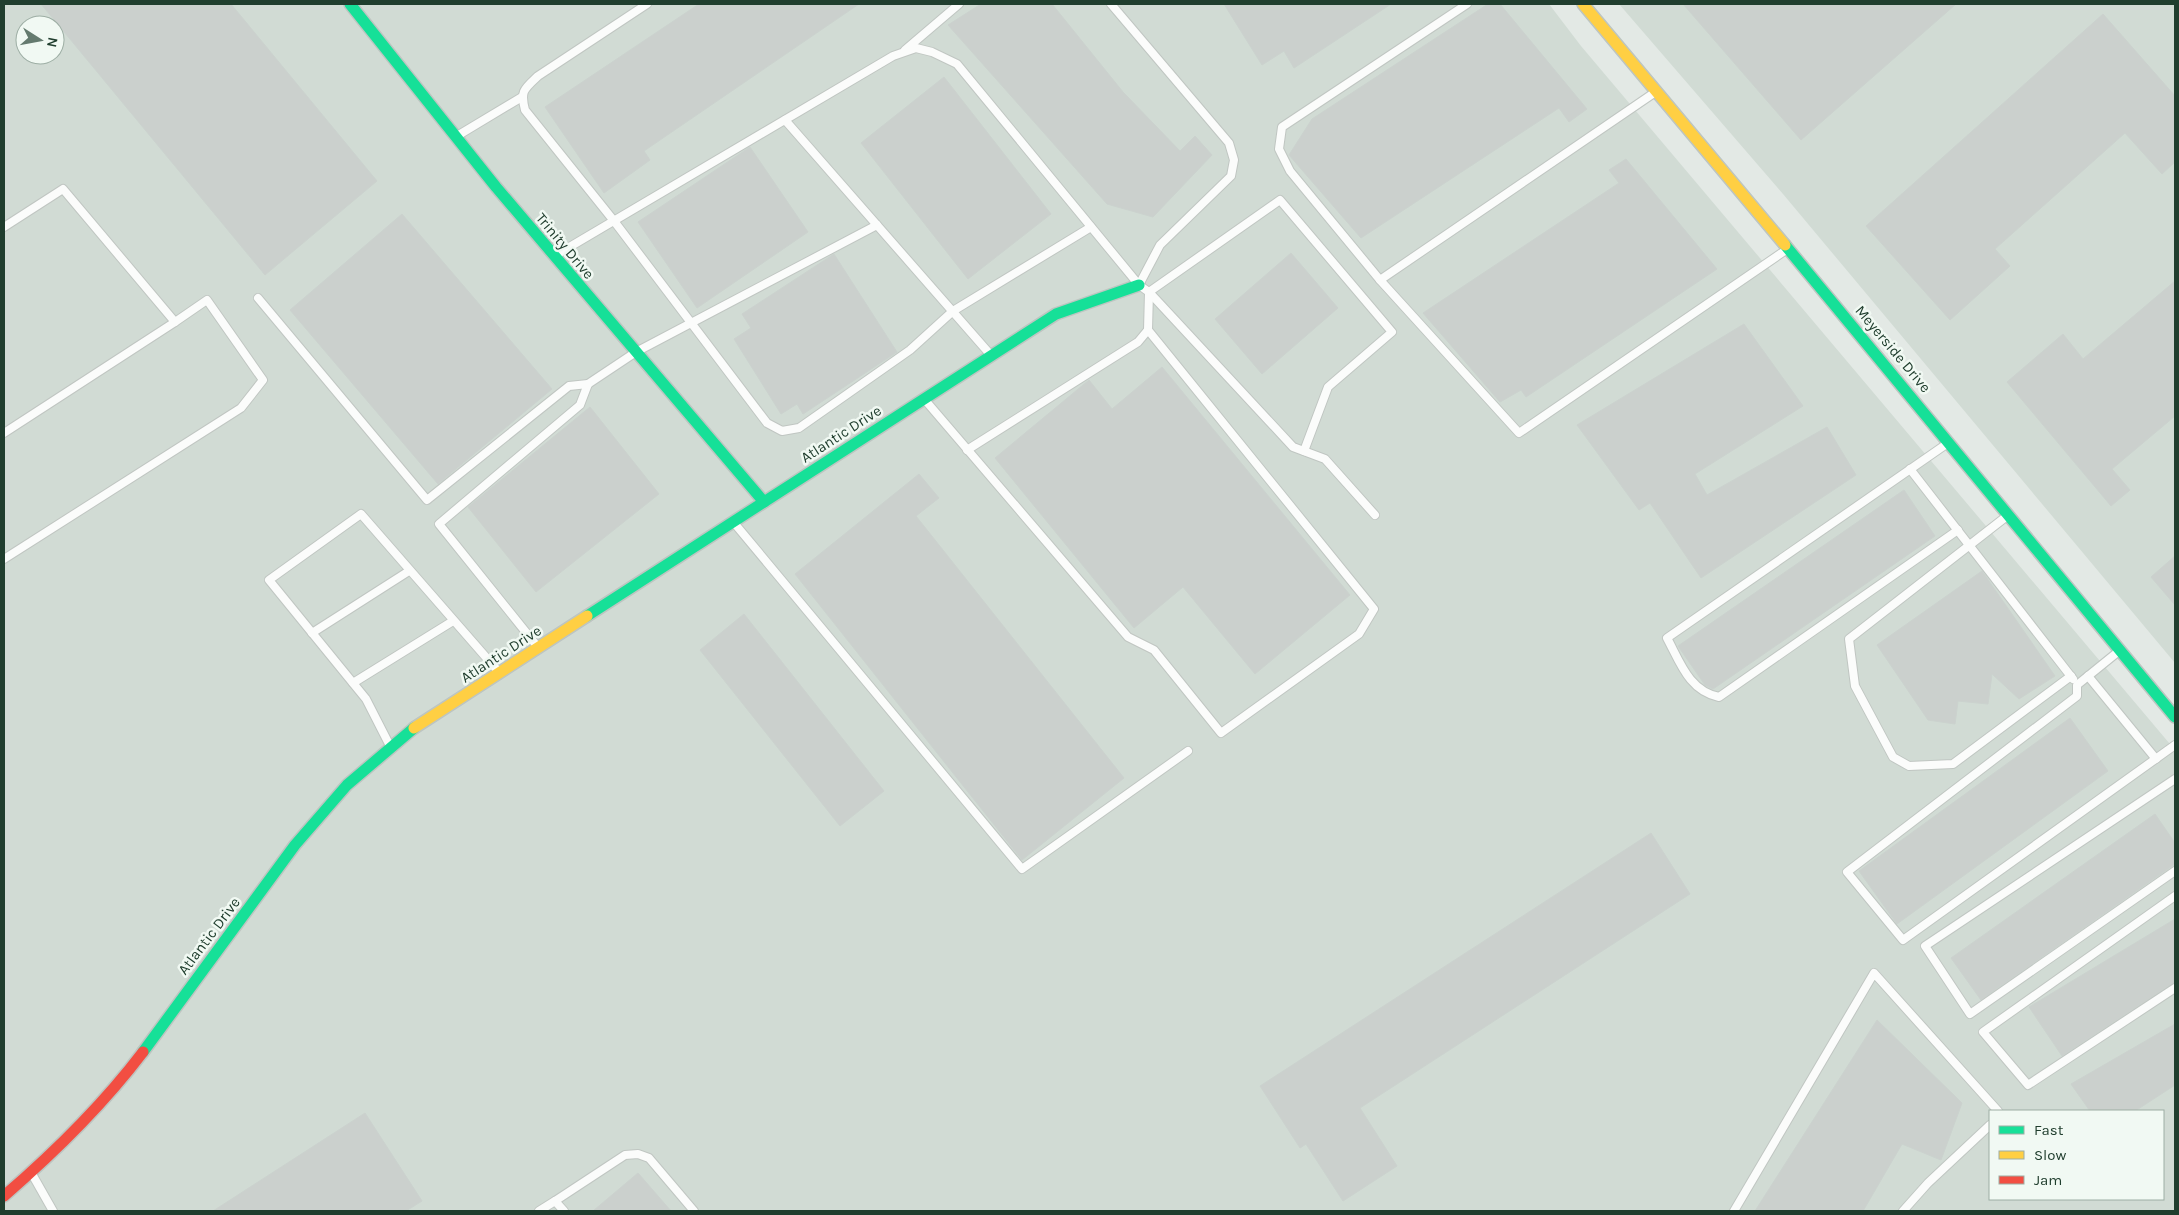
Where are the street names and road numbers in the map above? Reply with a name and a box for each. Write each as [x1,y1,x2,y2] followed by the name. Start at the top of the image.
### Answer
[532,209,598,283] street label: Trinity Drive
[1851,302,1935,396] street label: Meyerside Drive
[797,401,885,467] street label: Atlantic Drive
[457,621,545,687] street label: Atlantic Drive
[174,894,244,978] street label: Atlantic Drive

